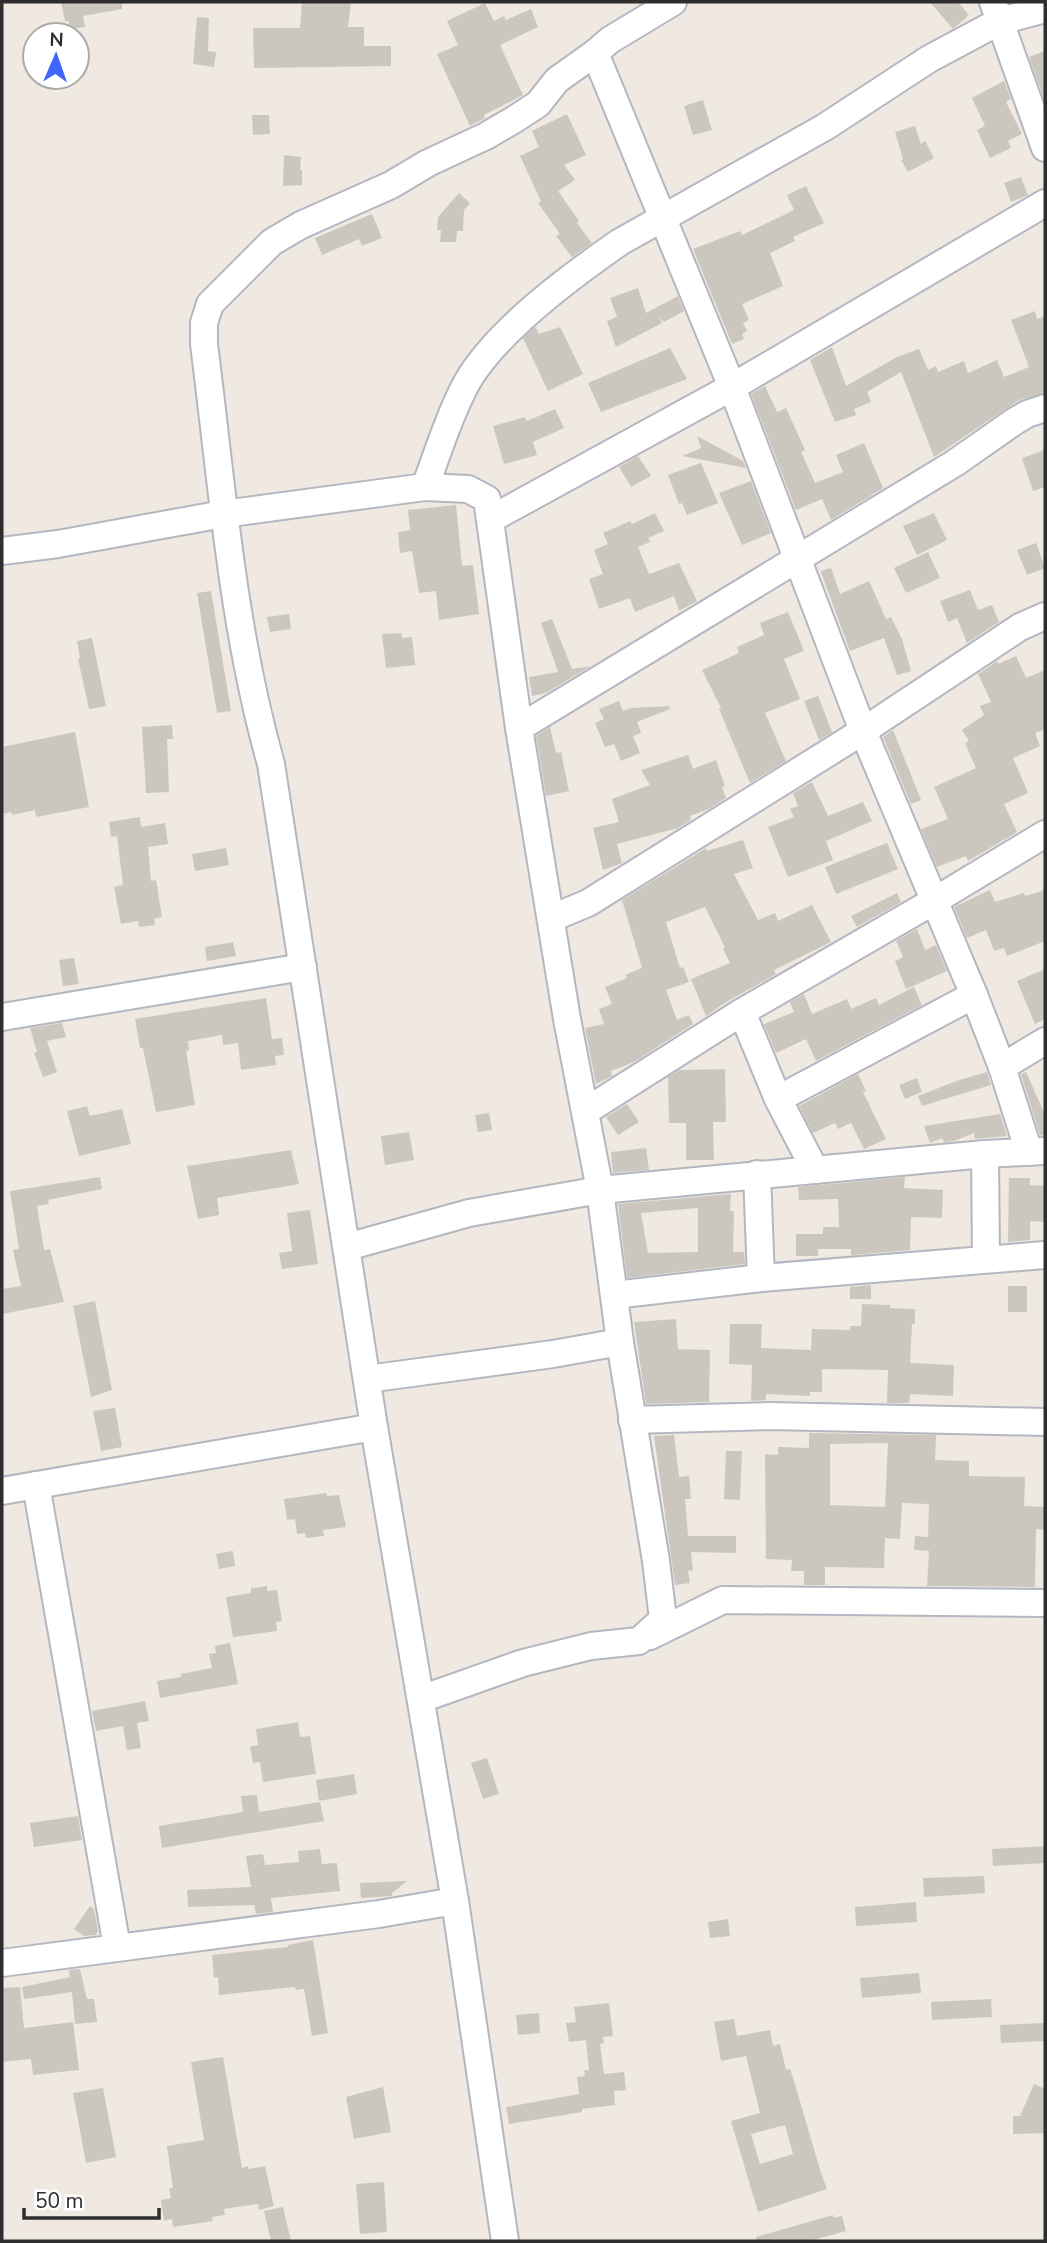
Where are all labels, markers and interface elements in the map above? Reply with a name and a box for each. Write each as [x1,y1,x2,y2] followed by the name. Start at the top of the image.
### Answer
[21,21,91,91] north arrow
[49,27,64,53] text: N
[24,2176,159,2220] scale bar
[35,2187,84,2215] text: 50 m

